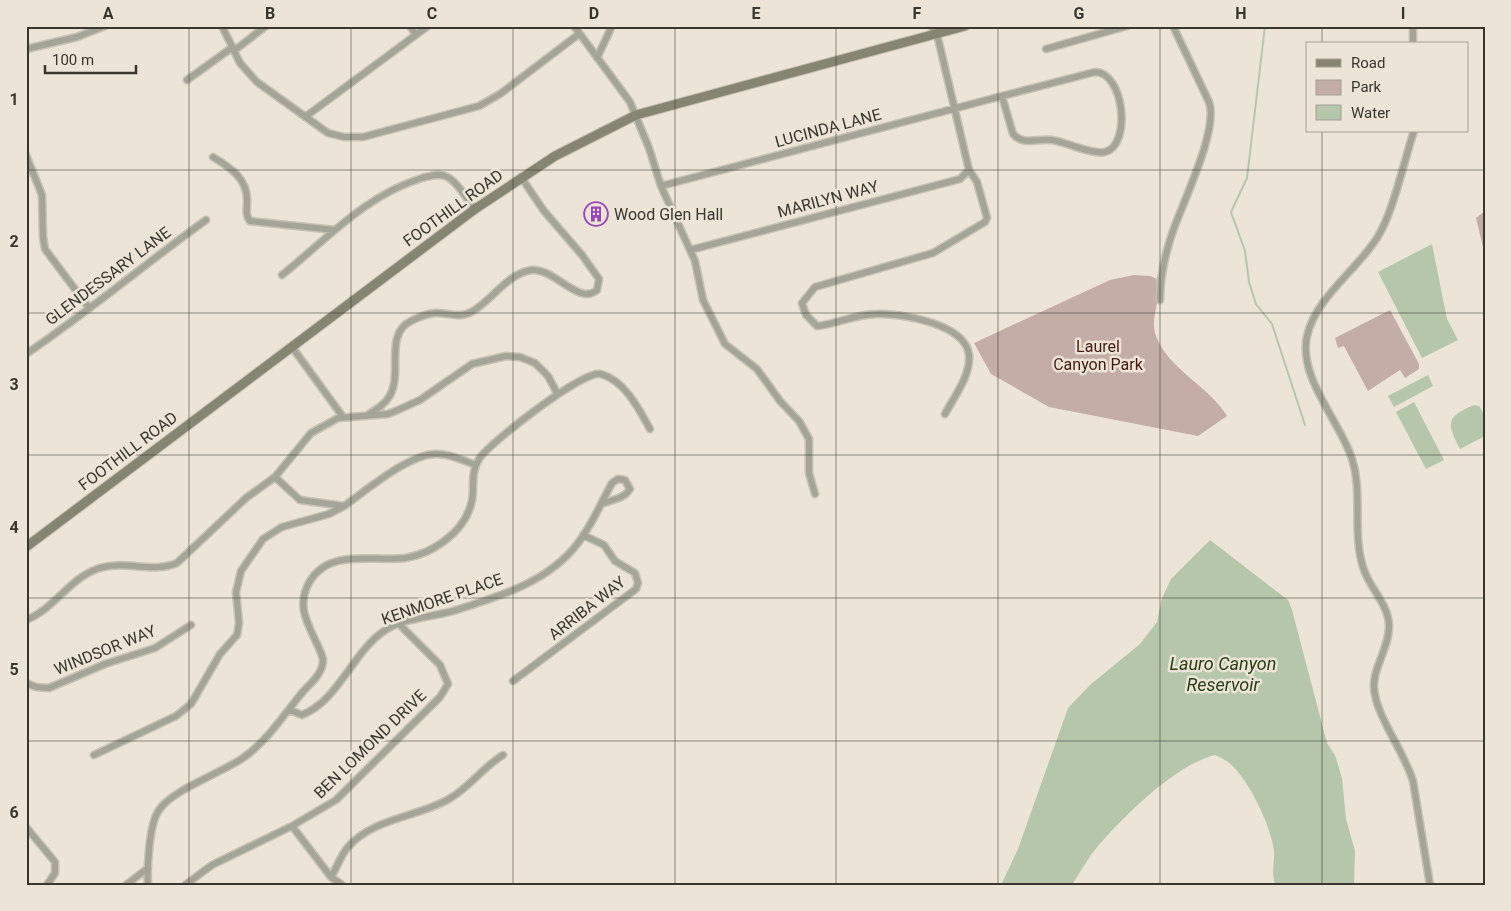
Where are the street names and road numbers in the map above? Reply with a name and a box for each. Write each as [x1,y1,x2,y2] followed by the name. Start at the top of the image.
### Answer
[773,105,883,151] street label: LUCINDA LANE
[399,165,507,251] street label: FOOTHILL ROAD
[775,176,881,222] street label: MARILYN WAY
[42,223,174,329] street label: GLENDESSARY LANE
[75,408,181,494] street label: FOOTHILL ROAD
[379,569,505,629] street label: KENMORE PLACE
[545,572,629,644] street label: ARRIBA WAY
[51,621,159,679] street label: WINDSOR WAY
[310,686,430,802] street label: BEN LOMOND DRIVE

